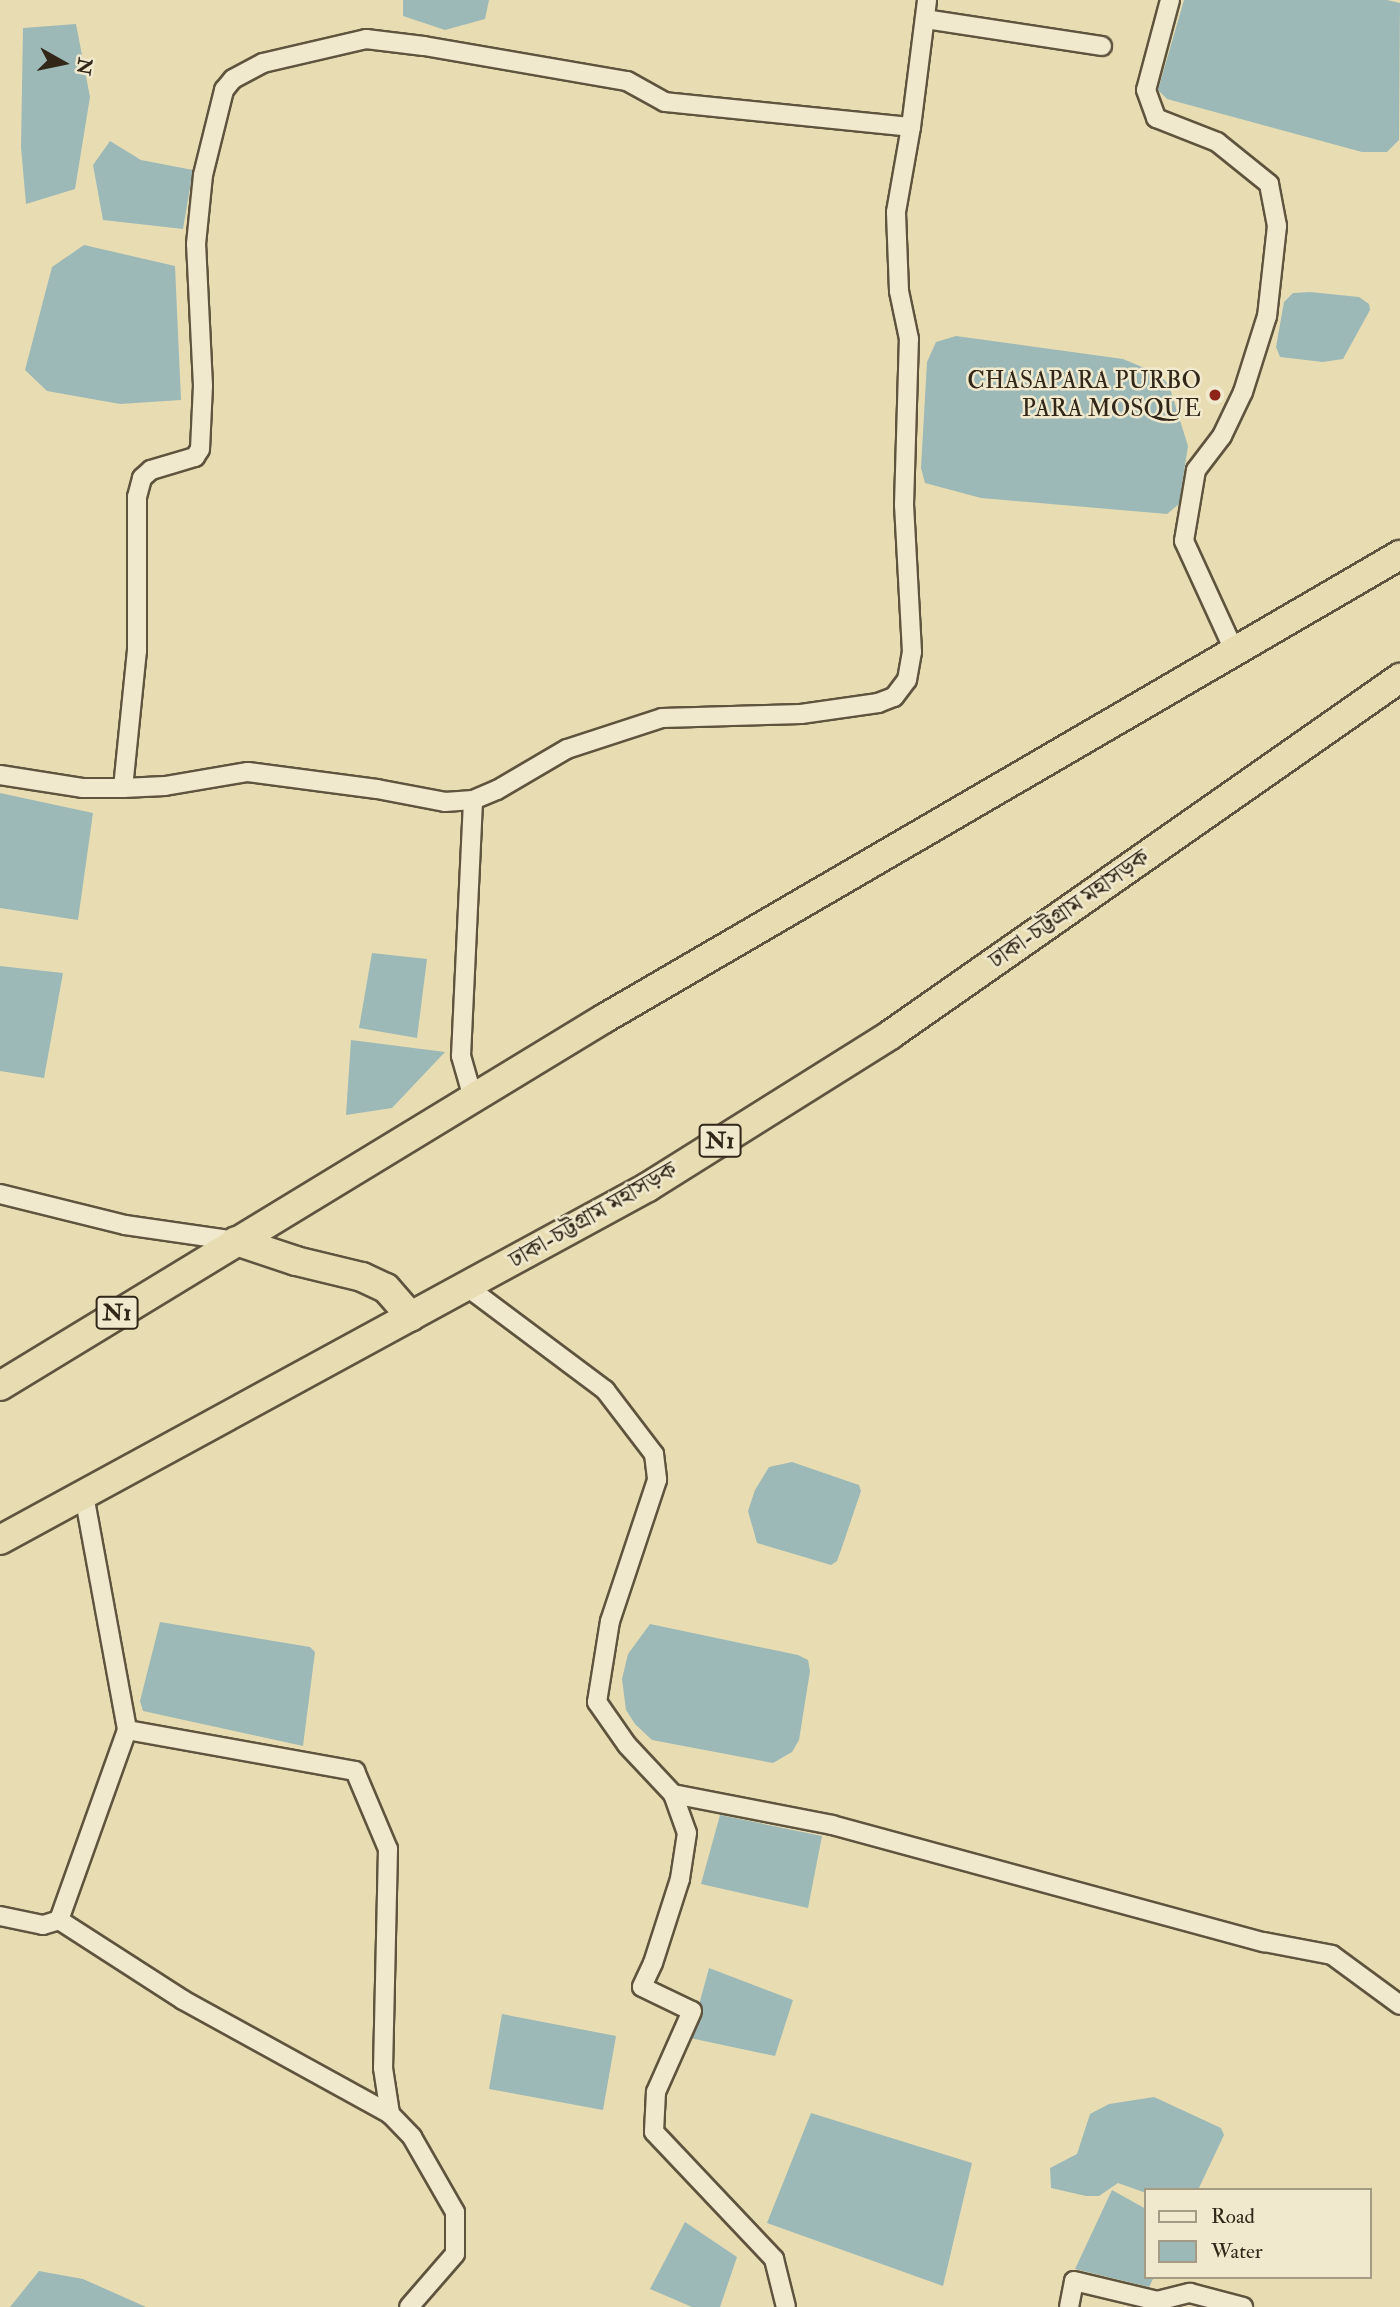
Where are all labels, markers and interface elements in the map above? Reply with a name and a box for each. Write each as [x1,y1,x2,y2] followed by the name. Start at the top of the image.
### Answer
[28,28,98,98] north arrow
[71,56,97,77] text: N
[967,367,1201,423] place label: CHASAPARA PURBO PARA MOSQUE
[1207,387,1223,403] marker: CHASAPARA PURBO PARA MOSQUE
[983,843,1155,975] street label: ঢাকা-চট্টগ্রাম মহাসড়ক
[697,1122,743,1160] road number: N1
[504,1155,682,1275] street label: ঢাকা-চট্টগ্রাম মহাসড়ক
[94,1294,140,1332] road number: N1
[1144,2188,1372,2279] legend
[1211,2203,1255,2230] text: Road
[1211,2238,1263,2265] text: Water

